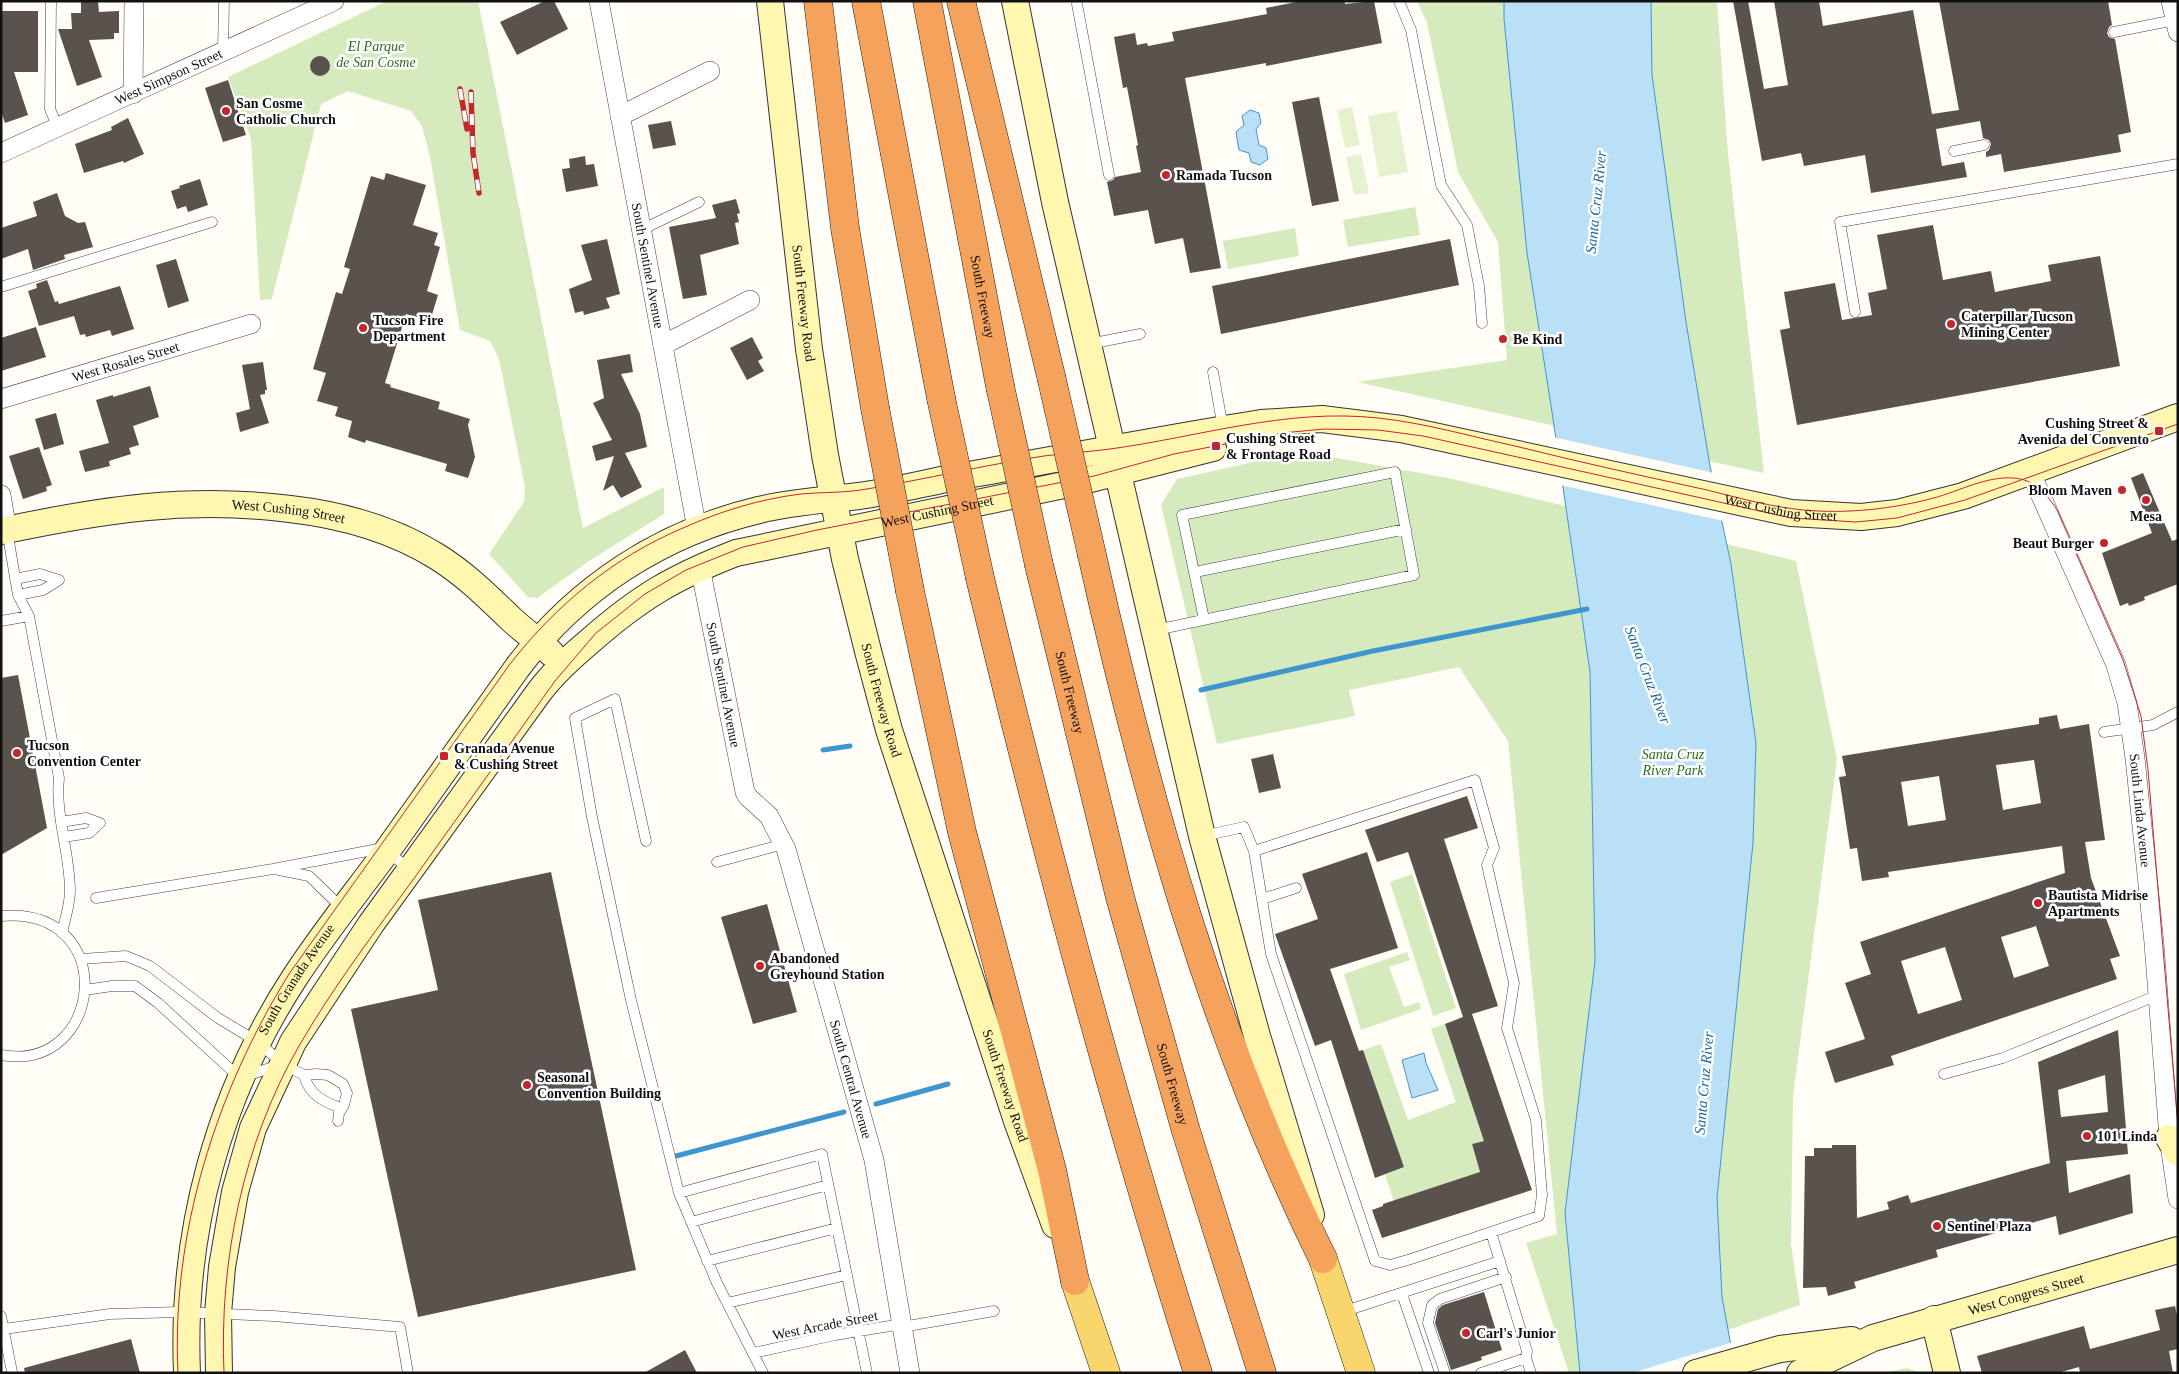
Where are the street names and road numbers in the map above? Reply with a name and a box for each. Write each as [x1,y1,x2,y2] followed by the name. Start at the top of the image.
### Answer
[113,46,225,108] street label: West Simpson Street
[629,202,667,330] street label: South Sentinel Avenue
[789,244,818,363] street label: South Freeway Road
[967,254,998,340] street label: South Freeway
[70,339,181,385] street label: West Rosales Street
[1723,492,1837,524] street label: West Cushing Street
[880,493,995,531] street label: West Cushing Street
[231,497,347,526] street label: West Cushing Street
[703,621,743,749] street label: South Sentinel Avenue
[858,642,904,759] street label: South Freeway Road
[1052,650,1087,735] street label: South Freeway
[2126,753,2153,868] street label: South Linda Avenue
[256,921,338,1037] street label: South Granada Avenue
[827,1018,875,1140] street label: South Central Avenue
[980,1028,1031,1144] street label: South Freeway Road
[1154,1041,1191,1127] street label: South Freeway
[1966,1271,2086,1318] street label: West Congress Street
[771,1308,879,1343] street label: West Arcade Street

